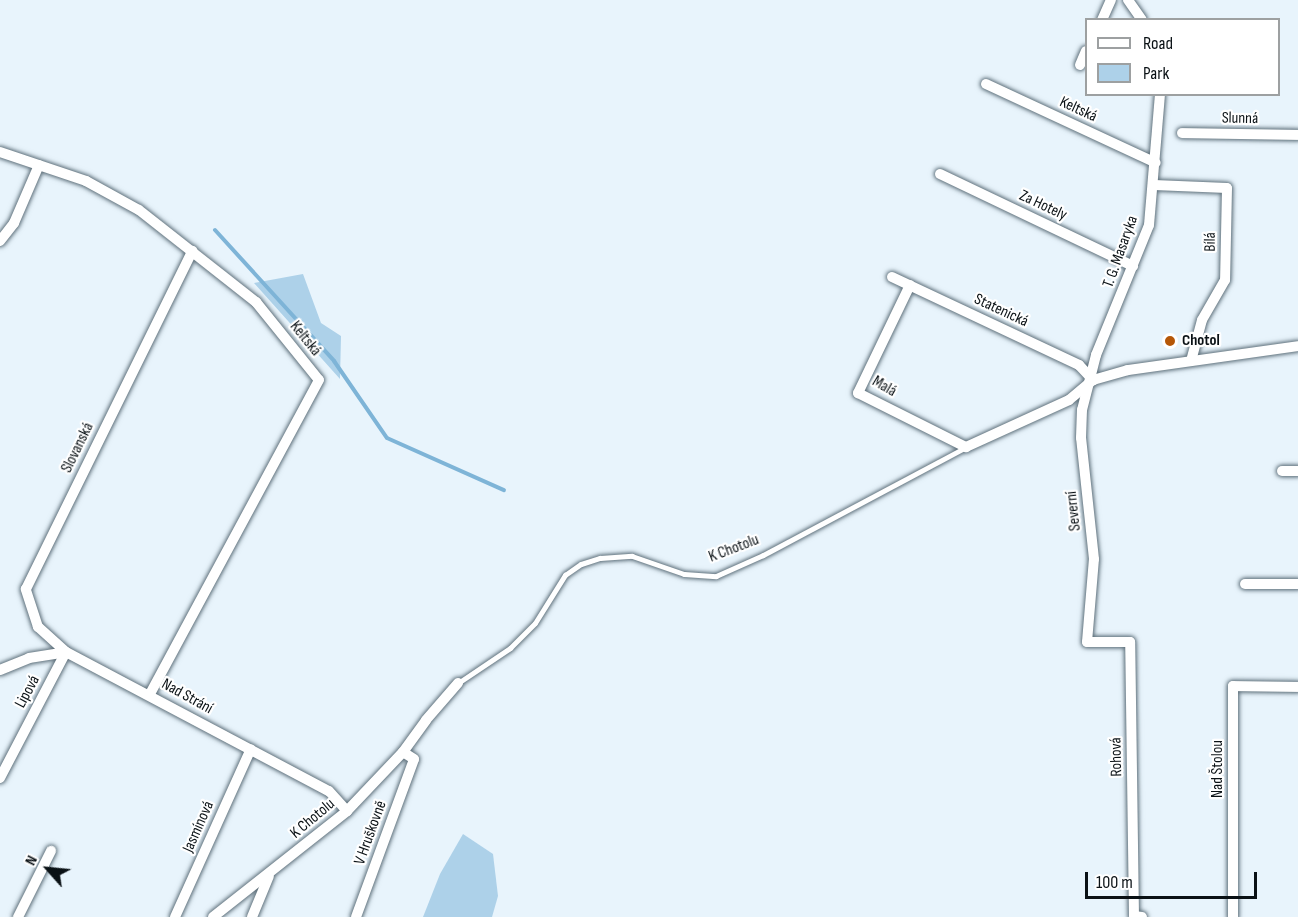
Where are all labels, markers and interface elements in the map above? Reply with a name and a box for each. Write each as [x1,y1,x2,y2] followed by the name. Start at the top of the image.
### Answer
[1085,18,1280,96] legend
[1143,33,1173,54] text: Road
[1143,63,1169,84] text: Park
[1056,93,1100,127] street label: Keltská
[1222,109,1258,129] street label: Slunná
[1016,187,1070,225] street label: Za Hotely
[1099,213,1143,291] street label: T. G. Masaryka
[1201,232,1221,252] street label: Bílá
[971,290,1031,332] street label: Statenická
[285,318,325,360] street label: Keltská
[1182,331,1220,351] place label: Chotol
[1163,334,1177,348] marker: Chotol
[868,372,900,402] street label: Malá
[58,420,98,476] street label: Slovanská
[1062,490,1086,532] street label: Severní
[706,531,762,567] street label: K Chotolu
[12,672,44,712] street label: Lipová
[158,675,216,719] street label: Nad Strání
[1107,737,1127,777] street label: Rohová
[1208,740,1228,798] street label: Nad Štolou
[287,795,339,843] street label: K Chotolu
[179,798,219,856] street label: Jasmínová
[351,798,391,868] street label: V Hruškovně
[18,839,78,899] north arrow
[21,852,42,869] text: N
[1088,860,1260,898] scale bar
[1096,872,1133,893] text: 100 m

